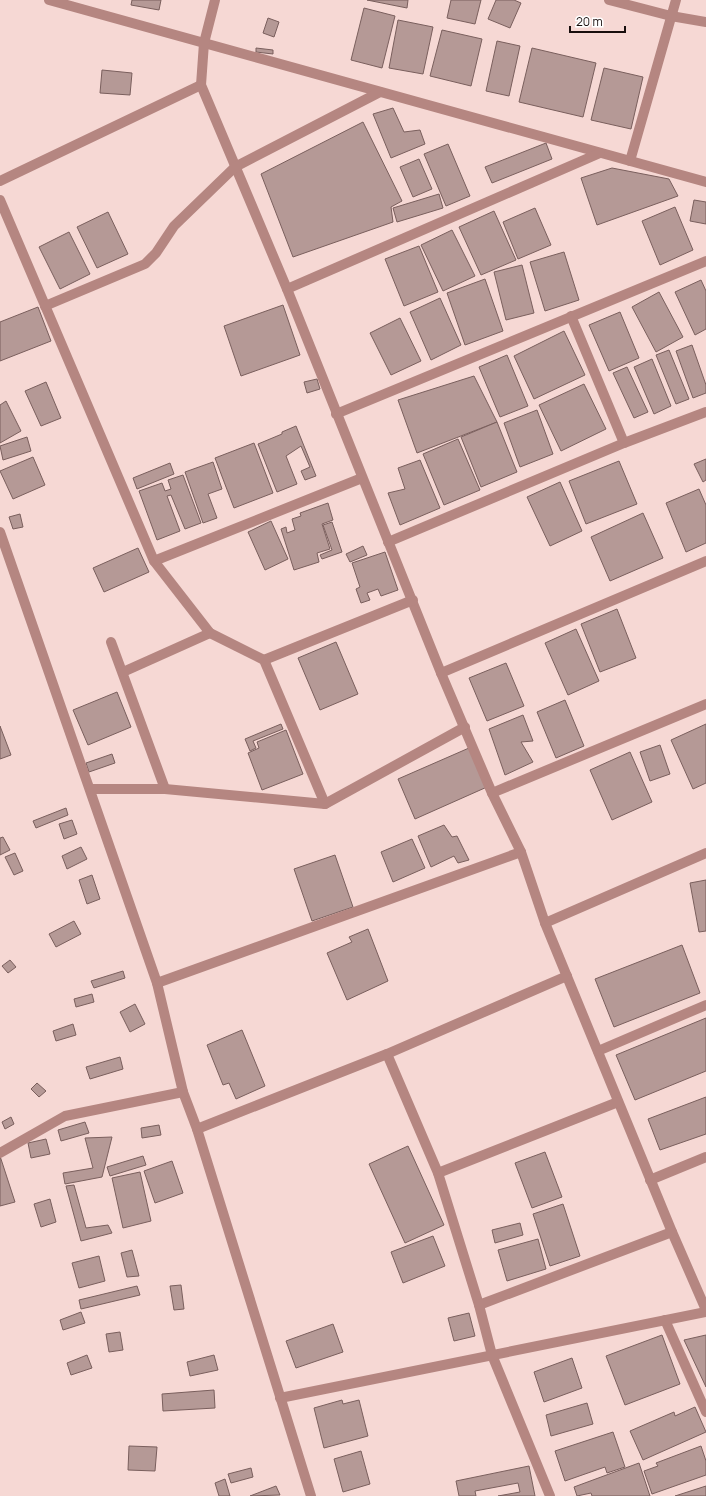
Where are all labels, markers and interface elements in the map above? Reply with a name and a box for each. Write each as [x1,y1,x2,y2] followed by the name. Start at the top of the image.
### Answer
[570,8,625,34] scale bar
[576,13,603,30] text: 20 m

